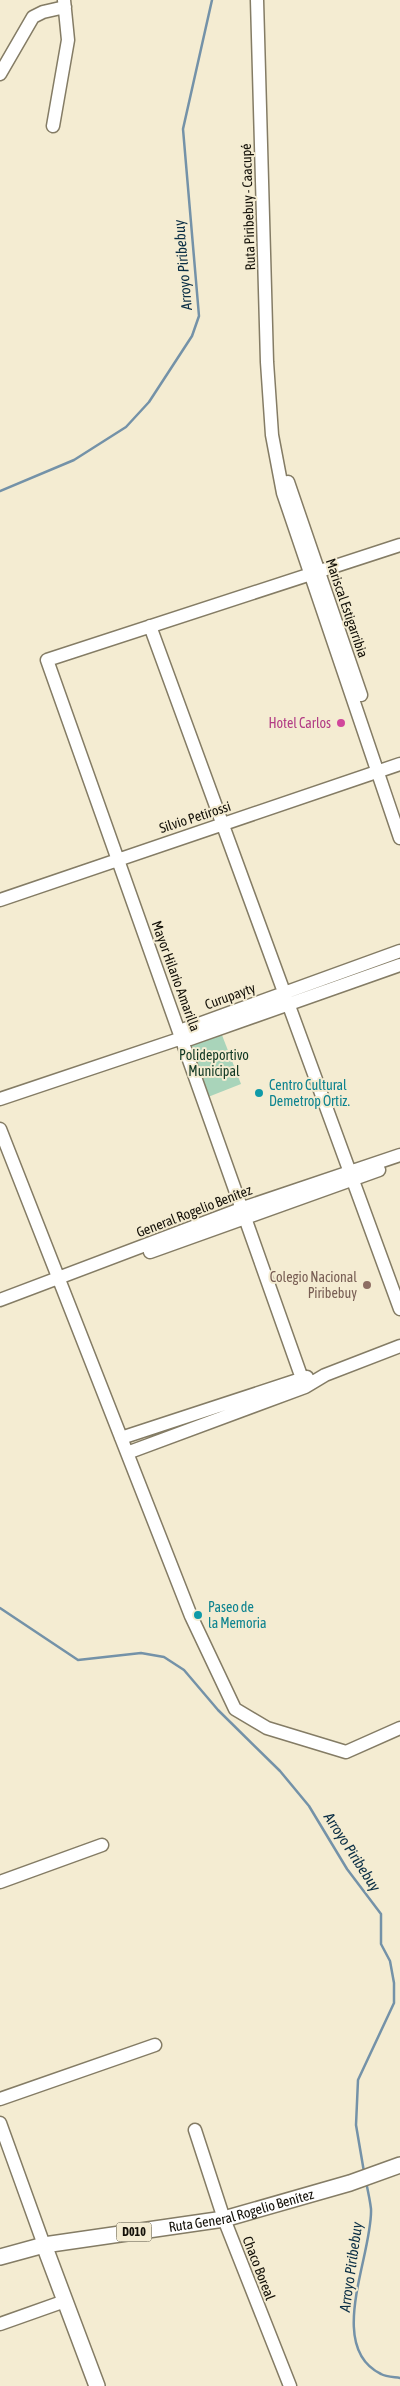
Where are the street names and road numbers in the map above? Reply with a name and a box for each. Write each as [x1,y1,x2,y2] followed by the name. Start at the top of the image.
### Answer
[238,143,258,271] street label: Ruta Piribebuy - Caacupé
[323,556,371,660] street label: Mariscal Estigarribia
[157,798,233,836] street label: Silvio Petirossi
[149,919,203,1033] street label: Mayor Hilario Amarilla
[203,979,258,1013] street label: Curupayty
[134,1182,254,1240] street label: General Rogelio Benítez
[168,2186,316,2235] street label: Ruta General Rogelio Benítez
[116,2222,152,2242] road number: D010
[239,2234,279,2303] street label: Chaco Boreal

